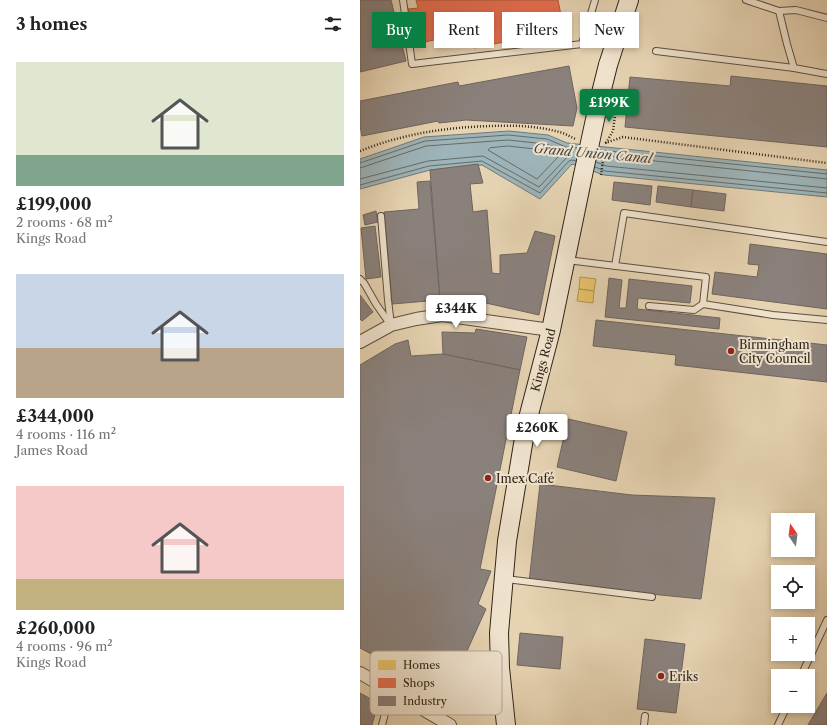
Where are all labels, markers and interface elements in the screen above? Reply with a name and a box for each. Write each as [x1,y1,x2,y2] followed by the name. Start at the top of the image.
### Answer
[372,12,426,48] chip: Buy
[434,12,494,48] chip: Rent
[502,12,572,48] chip: Filters
[580,12,639,48] chip: New
[322,13,344,35] icon: filters
[16,14,87,34] text: 3 homes
[144,88,216,160] icon: home
[581,89,637,123] pin: £199K
[589,94,629,110] text: £199K
[533,140,655,166] water label: Grand Union Canal
[16,194,92,214] text: £199,000
[16,214,113,230] text: 2 rooms · 68 m²
[16,230,86,246] text: Kings Road
[428,295,484,329] pin: £344K
[144,300,216,372] icon: home
[435,300,477,316] text: £344K
[527,326,559,393] street label: Kings Road
[739,337,811,366] place label: Birmingham City Council
[726,346,736,356] marker: Birmingham City Council
[16,406,94,426] text: £344,000
[509,414,565,448] pin: £260K
[516,419,558,435] text: £260K
[16,426,116,442] text: 4 rooms · 116 m²
[16,442,88,458] text: James Road
[496,471,555,486] place label: Imex Café
[483,473,493,483] marker: Imex Café
[144,512,216,584] icon: home
[771,513,815,557] north arrow
[771,513,815,713] map controls
[771,565,815,609] button: locate
[771,617,815,661] button: +
[16,618,95,638] text: £260,000
[16,638,113,654] text: 4 rooms · 96 m²
[370,651,502,715] legend
[16,654,86,670] text: Kings Road
[403,658,440,672] text: Homes
[669,669,698,684] place label: Eriks
[771,669,815,713] button: −
[656,671,666,681] marker: Eriks
[403,676,435,690] text: Shops
[403,694,448,708] text: Industry

